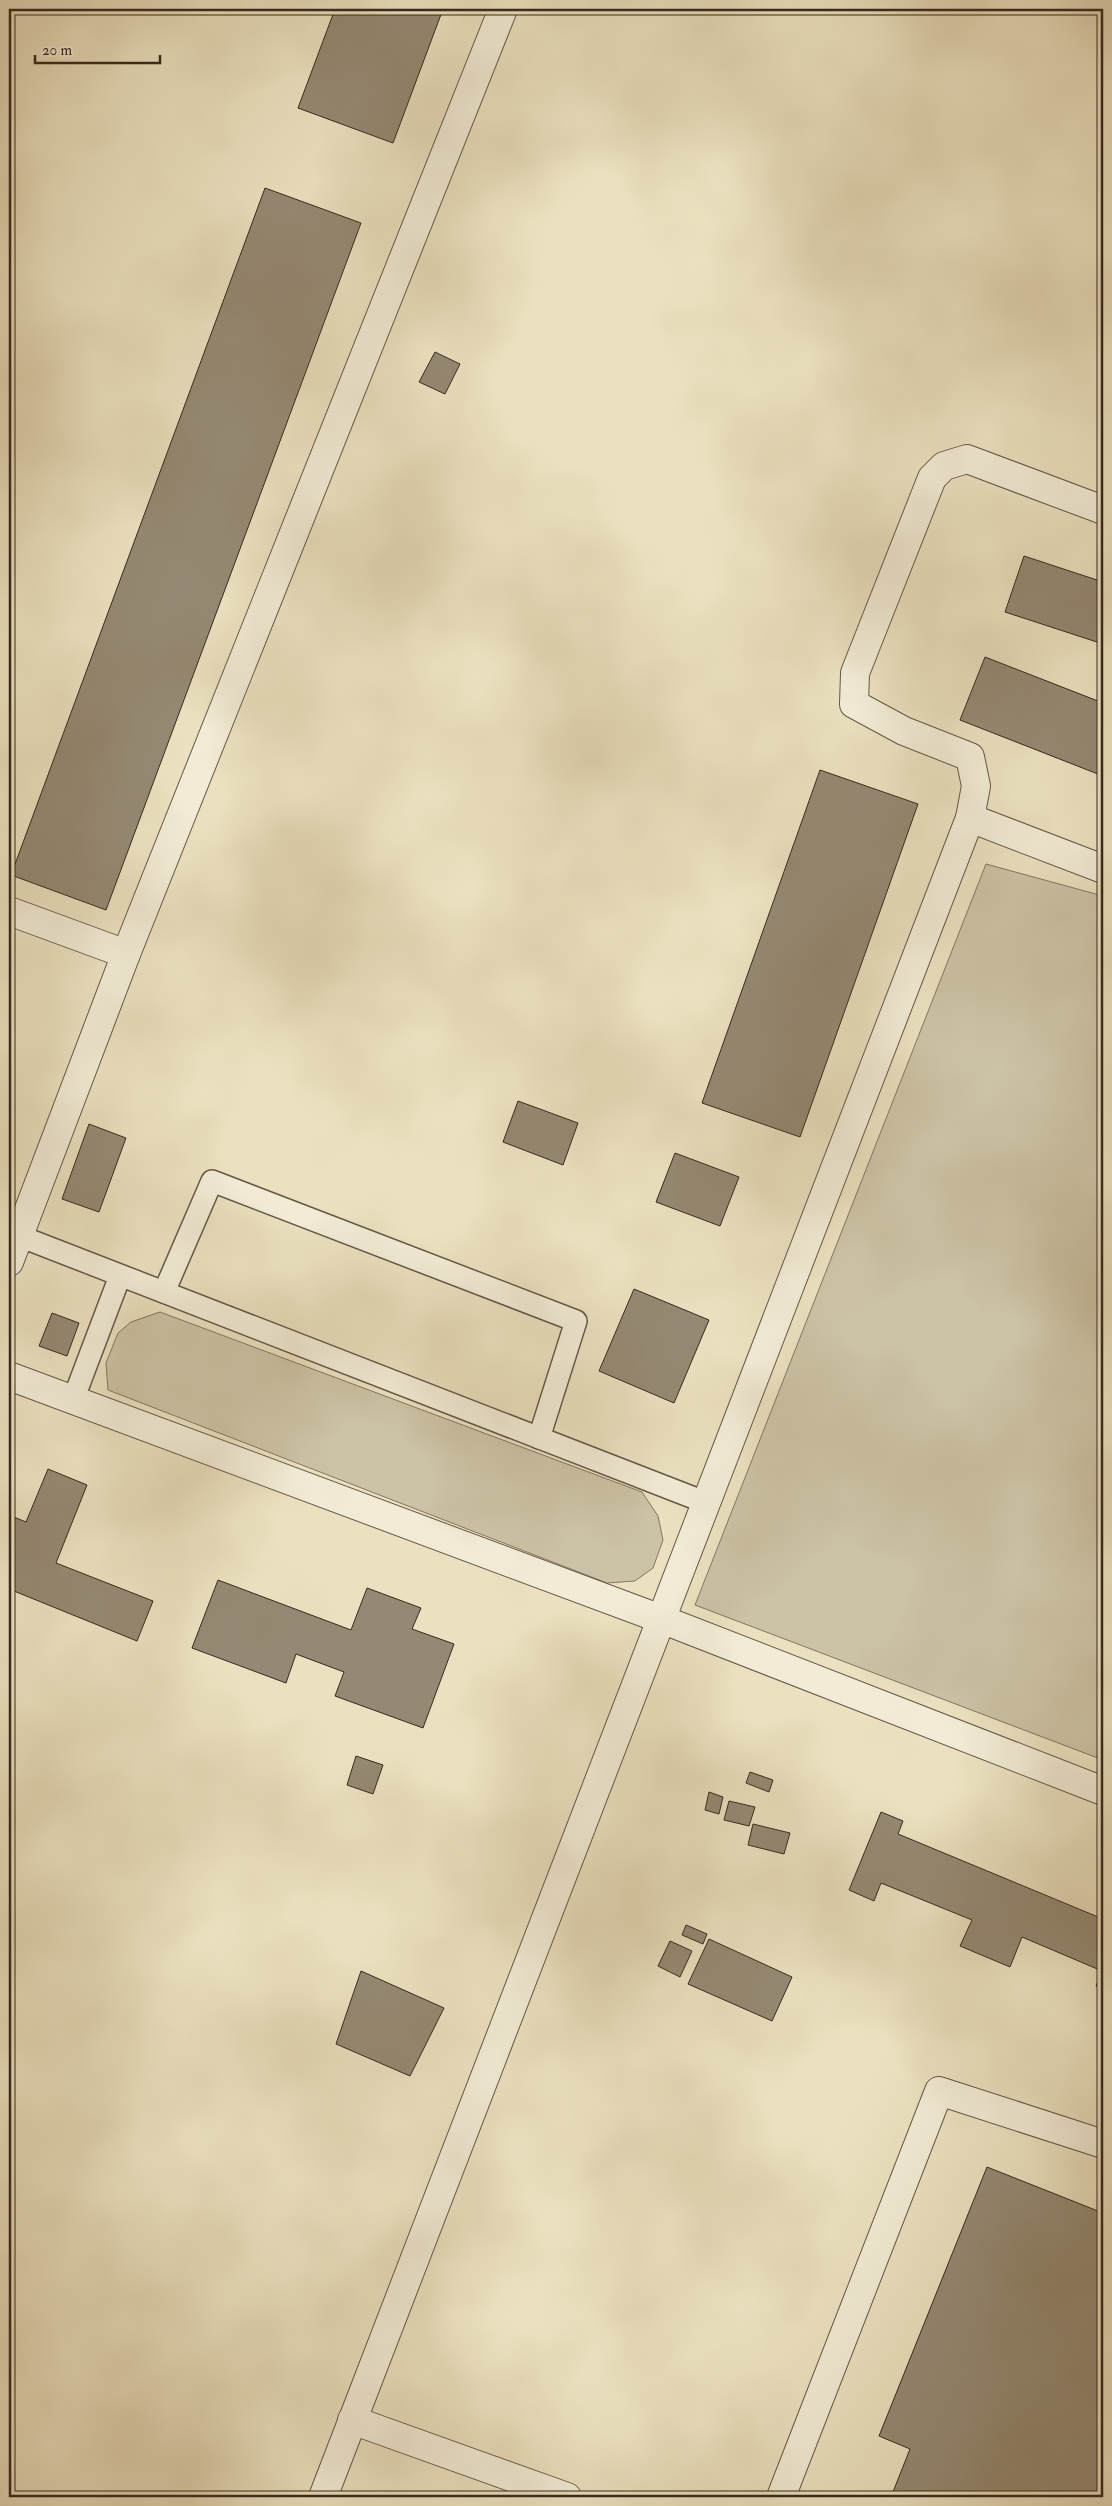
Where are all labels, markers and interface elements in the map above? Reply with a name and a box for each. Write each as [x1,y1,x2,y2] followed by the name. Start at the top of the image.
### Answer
[35,32,160,64] scale bar
[42,41,72,60] text: 20 m

